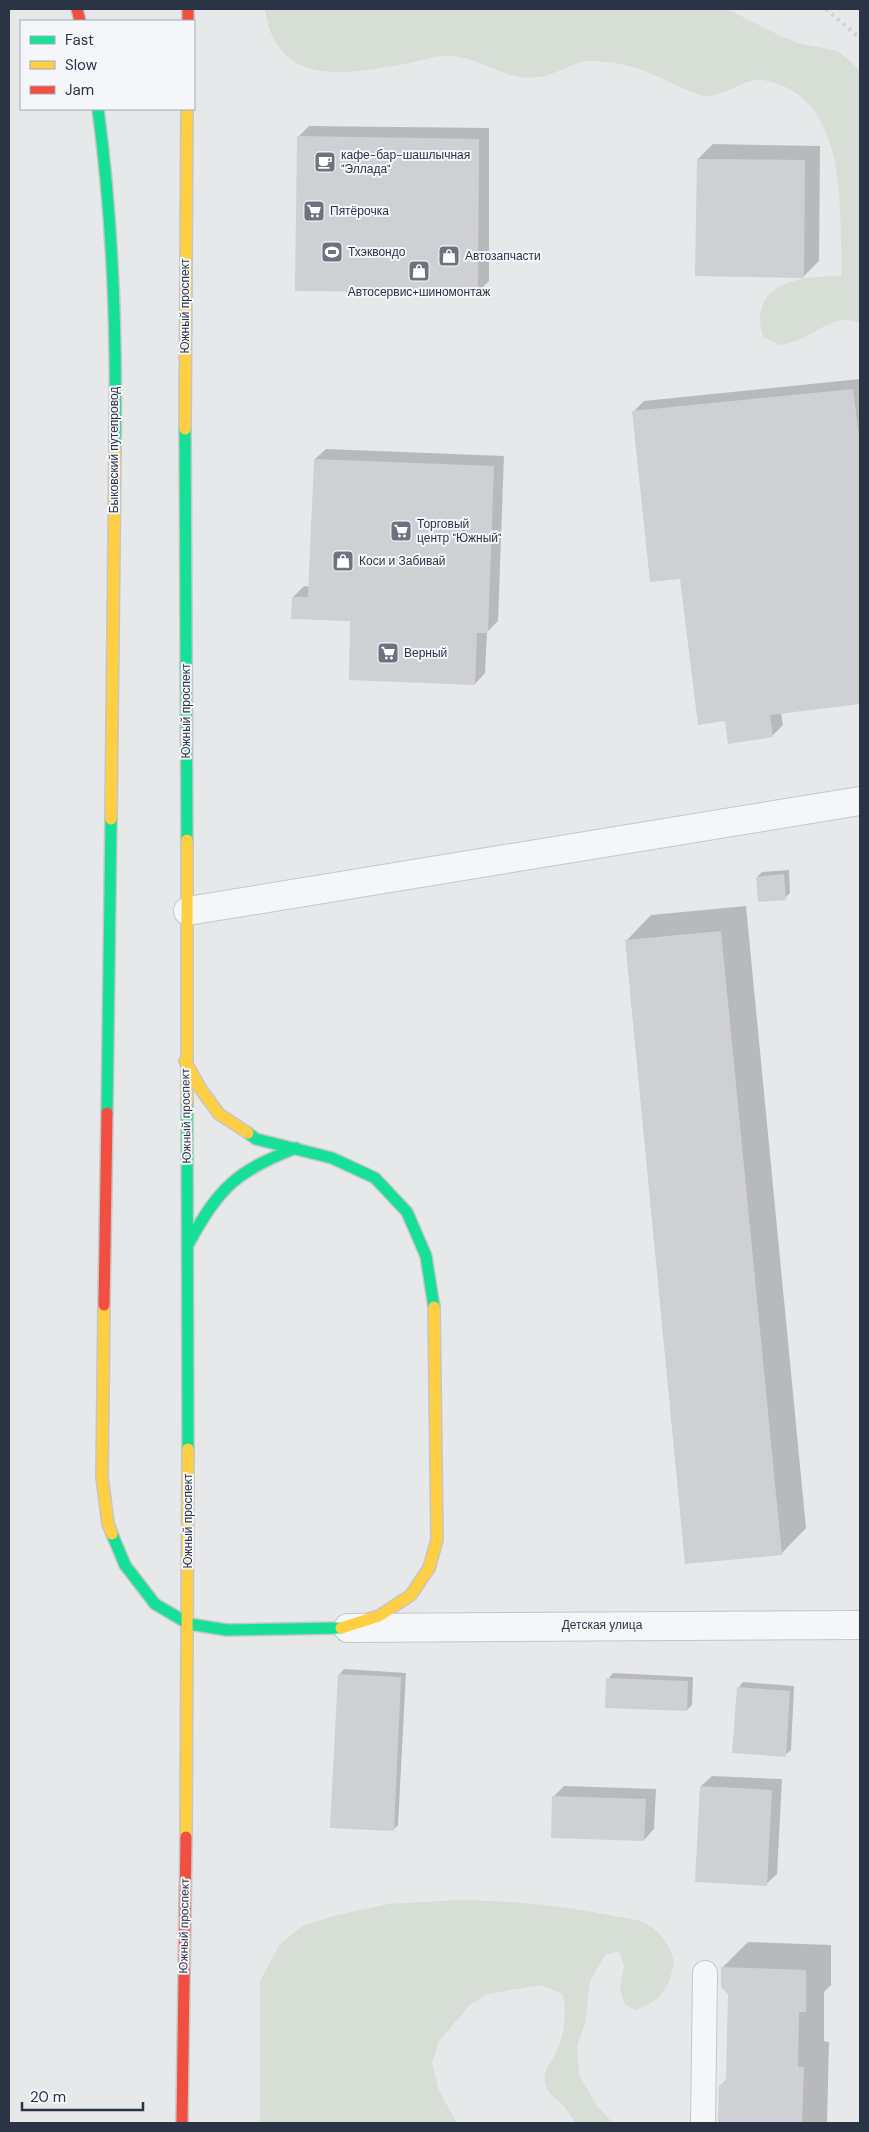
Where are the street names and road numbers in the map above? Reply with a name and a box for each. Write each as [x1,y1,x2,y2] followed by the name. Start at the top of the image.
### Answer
[177,258,193,354] street label: Южный проспект
[106,387,122,513] street label: Быковский путепровод
[178,663,194,759] street label: Южный проспект
[177,1068,195,1164] street label: Южный проспект
[180,1473,196,1569] street label: Южный проспект
[562,1617,643,1633] street label: Детская улица
[175,1878,193,1974] street label: Южный проспект

